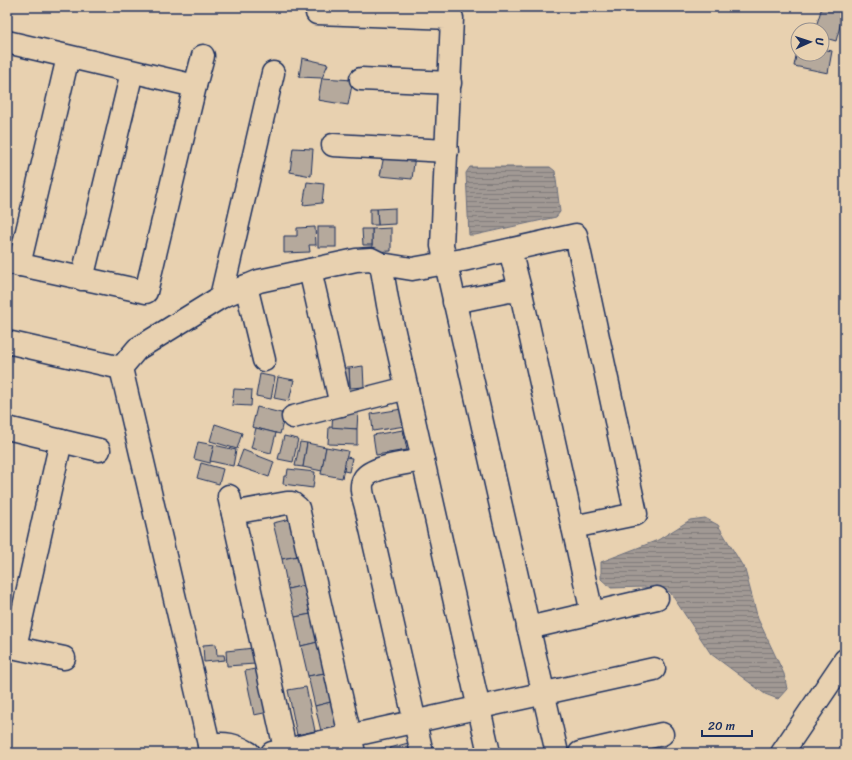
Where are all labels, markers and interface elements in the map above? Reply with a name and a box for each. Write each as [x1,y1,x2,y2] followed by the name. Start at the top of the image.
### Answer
[790,22,830,62] north arrow
[810,37,829,46] text: U
[702,712,752,738] scale bar
[708,715,735,737] text: 20 m

